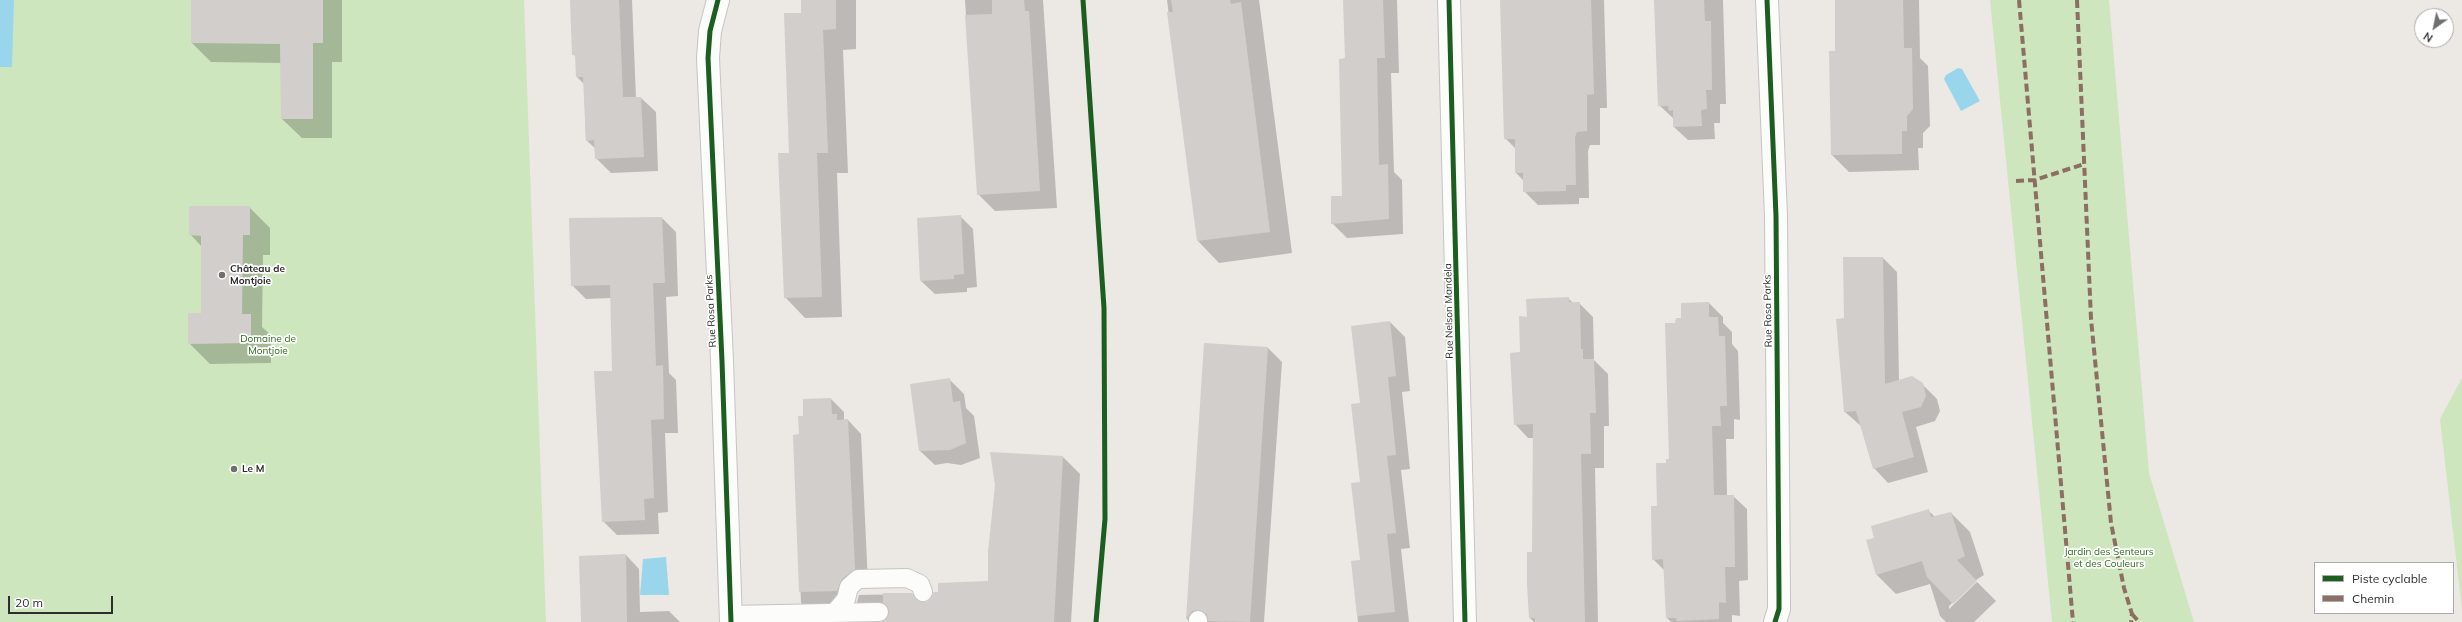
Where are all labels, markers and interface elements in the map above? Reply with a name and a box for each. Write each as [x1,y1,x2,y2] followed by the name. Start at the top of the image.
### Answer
[2414,8,2454,48] north arrow
[2421,29,2435,45] text: N
[230,263,285,286] place label: Château de Montjoie
[1442,263,1456,359] street label: Rue Nelson Mandela
[217,270,227,280] marker: Château de Montjoie
[703,274,719,348] street label: Rue Rosa Parks
[1761,275,1775,347] street label: Rue Rosa Parks
[240,333,296,356] park label: Domaine de Montjoie
[242,463,264,475] place label: Le M
[229,464,239,474] marker: Le M
[2064,546,2154,570] park label: Jardin des Senteurs et des Couleurs
[2314,562,2454,614] legend
[2352,571,2427,586] text: Piste cyclable
[10,588,115,614] scale bar
[2352,591,2394,606] text: Chemin
[15,595,43,610] text: 20 m

